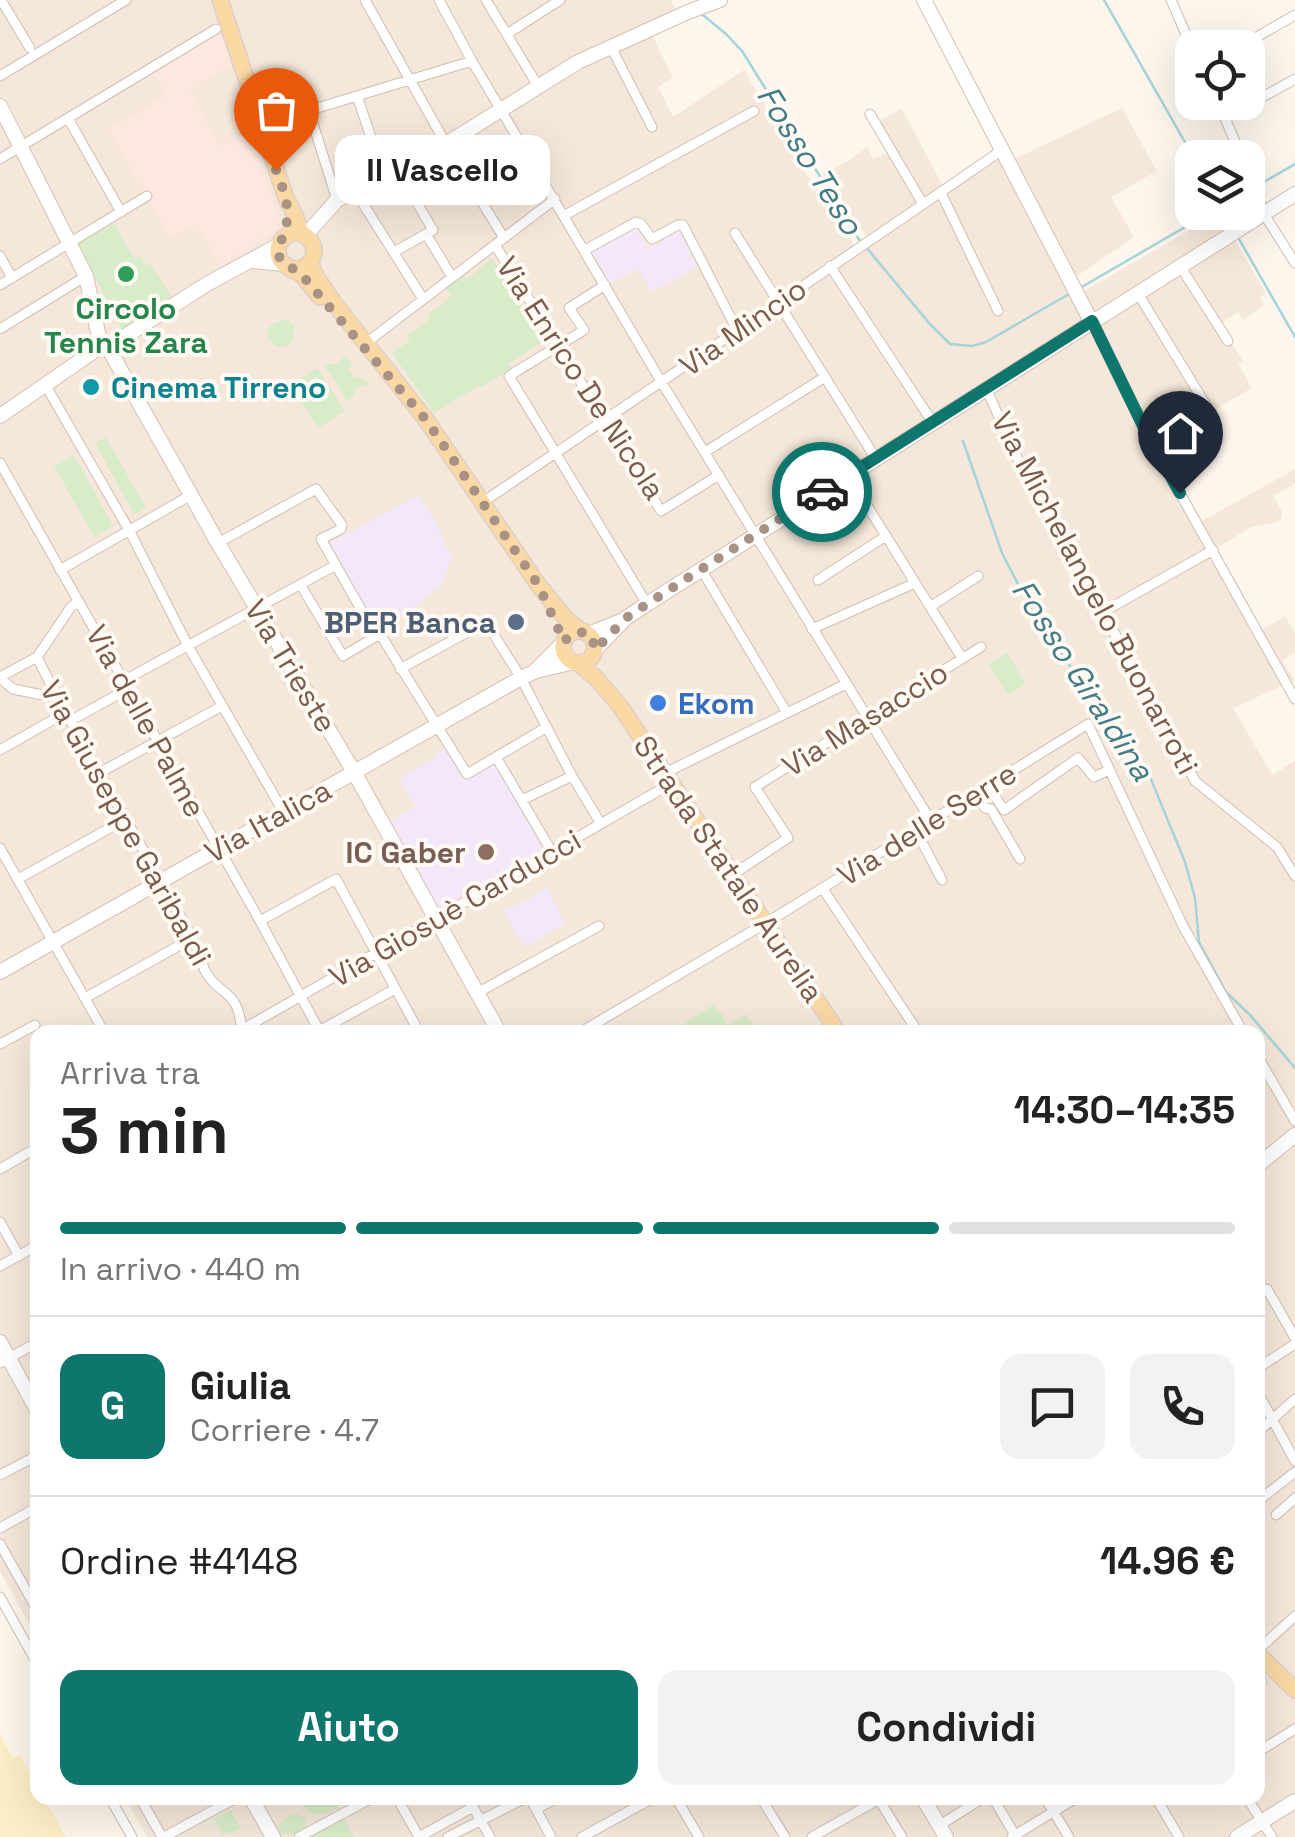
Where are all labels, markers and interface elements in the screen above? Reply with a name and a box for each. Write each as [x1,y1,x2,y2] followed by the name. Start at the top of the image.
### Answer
[1175,30,1265,230] map controls
[1175,30,1265,120] button: locate
[234,68,319,171] pin
[748,78,872,243] water label: Fosso Teso
[249,83,304,138] icon: bag
[336,135,551,205] callout: Il Vascello
[1175,140,1265,230] button: layers
[366,150,519,190] text: Il Vascello
[488,249,674,507] street label: Via Enrico De Nicola
[115,263,137,285] marker: Circolo Tennis Zara
[672,269,814,385] street label: Via Mincio
[44,289,208,362] place label: Circolo Tennis Zara
[111,368,326,407] place label: Cinema Tirreno
[80,376,102,398] marker: Cinema Tirreno
[1138,391,1223,494] pin
[983,405,1207,781] street label: Via Michelangelo Buonarroti
[1153,406,1208,461] icon: home
[772,442,872,542] courier
[795,465,850,520] icon: car
[1003,572,1163,789] water label: Fosso Giraldina
[236,592,346,740] street label: Via Trieste
[324,603,496,642] place label: BPER Banca
[505,611,527,633] marker: BPER Banca
[77,618,215,824] street label: Via delle Palme
[775,653,955,785] street label: Via Masaccio
[31,673,221,973] street label: Via Giuseppe Garibaldi
[678,684,755,723] place label: Ekom
[647,692,669,714] marker: Ekom
[625,728,833,1010] street label: Strada Statale Aurelia
[830,753,1024,895] street label: Via delle Serre
[198,770,338,872] street label: Via Italica
[322,820,588,996] street label: Via Giosuè Carducci
[346,833,466,872] place label: IC Gaber
[475,841,497,863] marker: IC Gaber
[60,1053,200,1093] text: Arriva tra
[1014,1086,1235,1134] text: 14:30–14:35
[60,1089,229,1172] text: 3 min
[60,1249,301,1289] text: In arrivo · 440 m
[1000,1354,1105,1459] button: chat
[1130,1354,1235,1459] button: phone
[190,1362,291,1410] text: Giulia
[100,1382,125,1430] text: G
[190,1410,379,1450] text: Corriere · 4.7
[60,1537,298,1585] text: Ordine #4148
[1100,1537,1235,1585] text: 14.96 €
[60,1670,638,1785] button: Aiuto
[658,1670,1235,1785] button: Condividi

